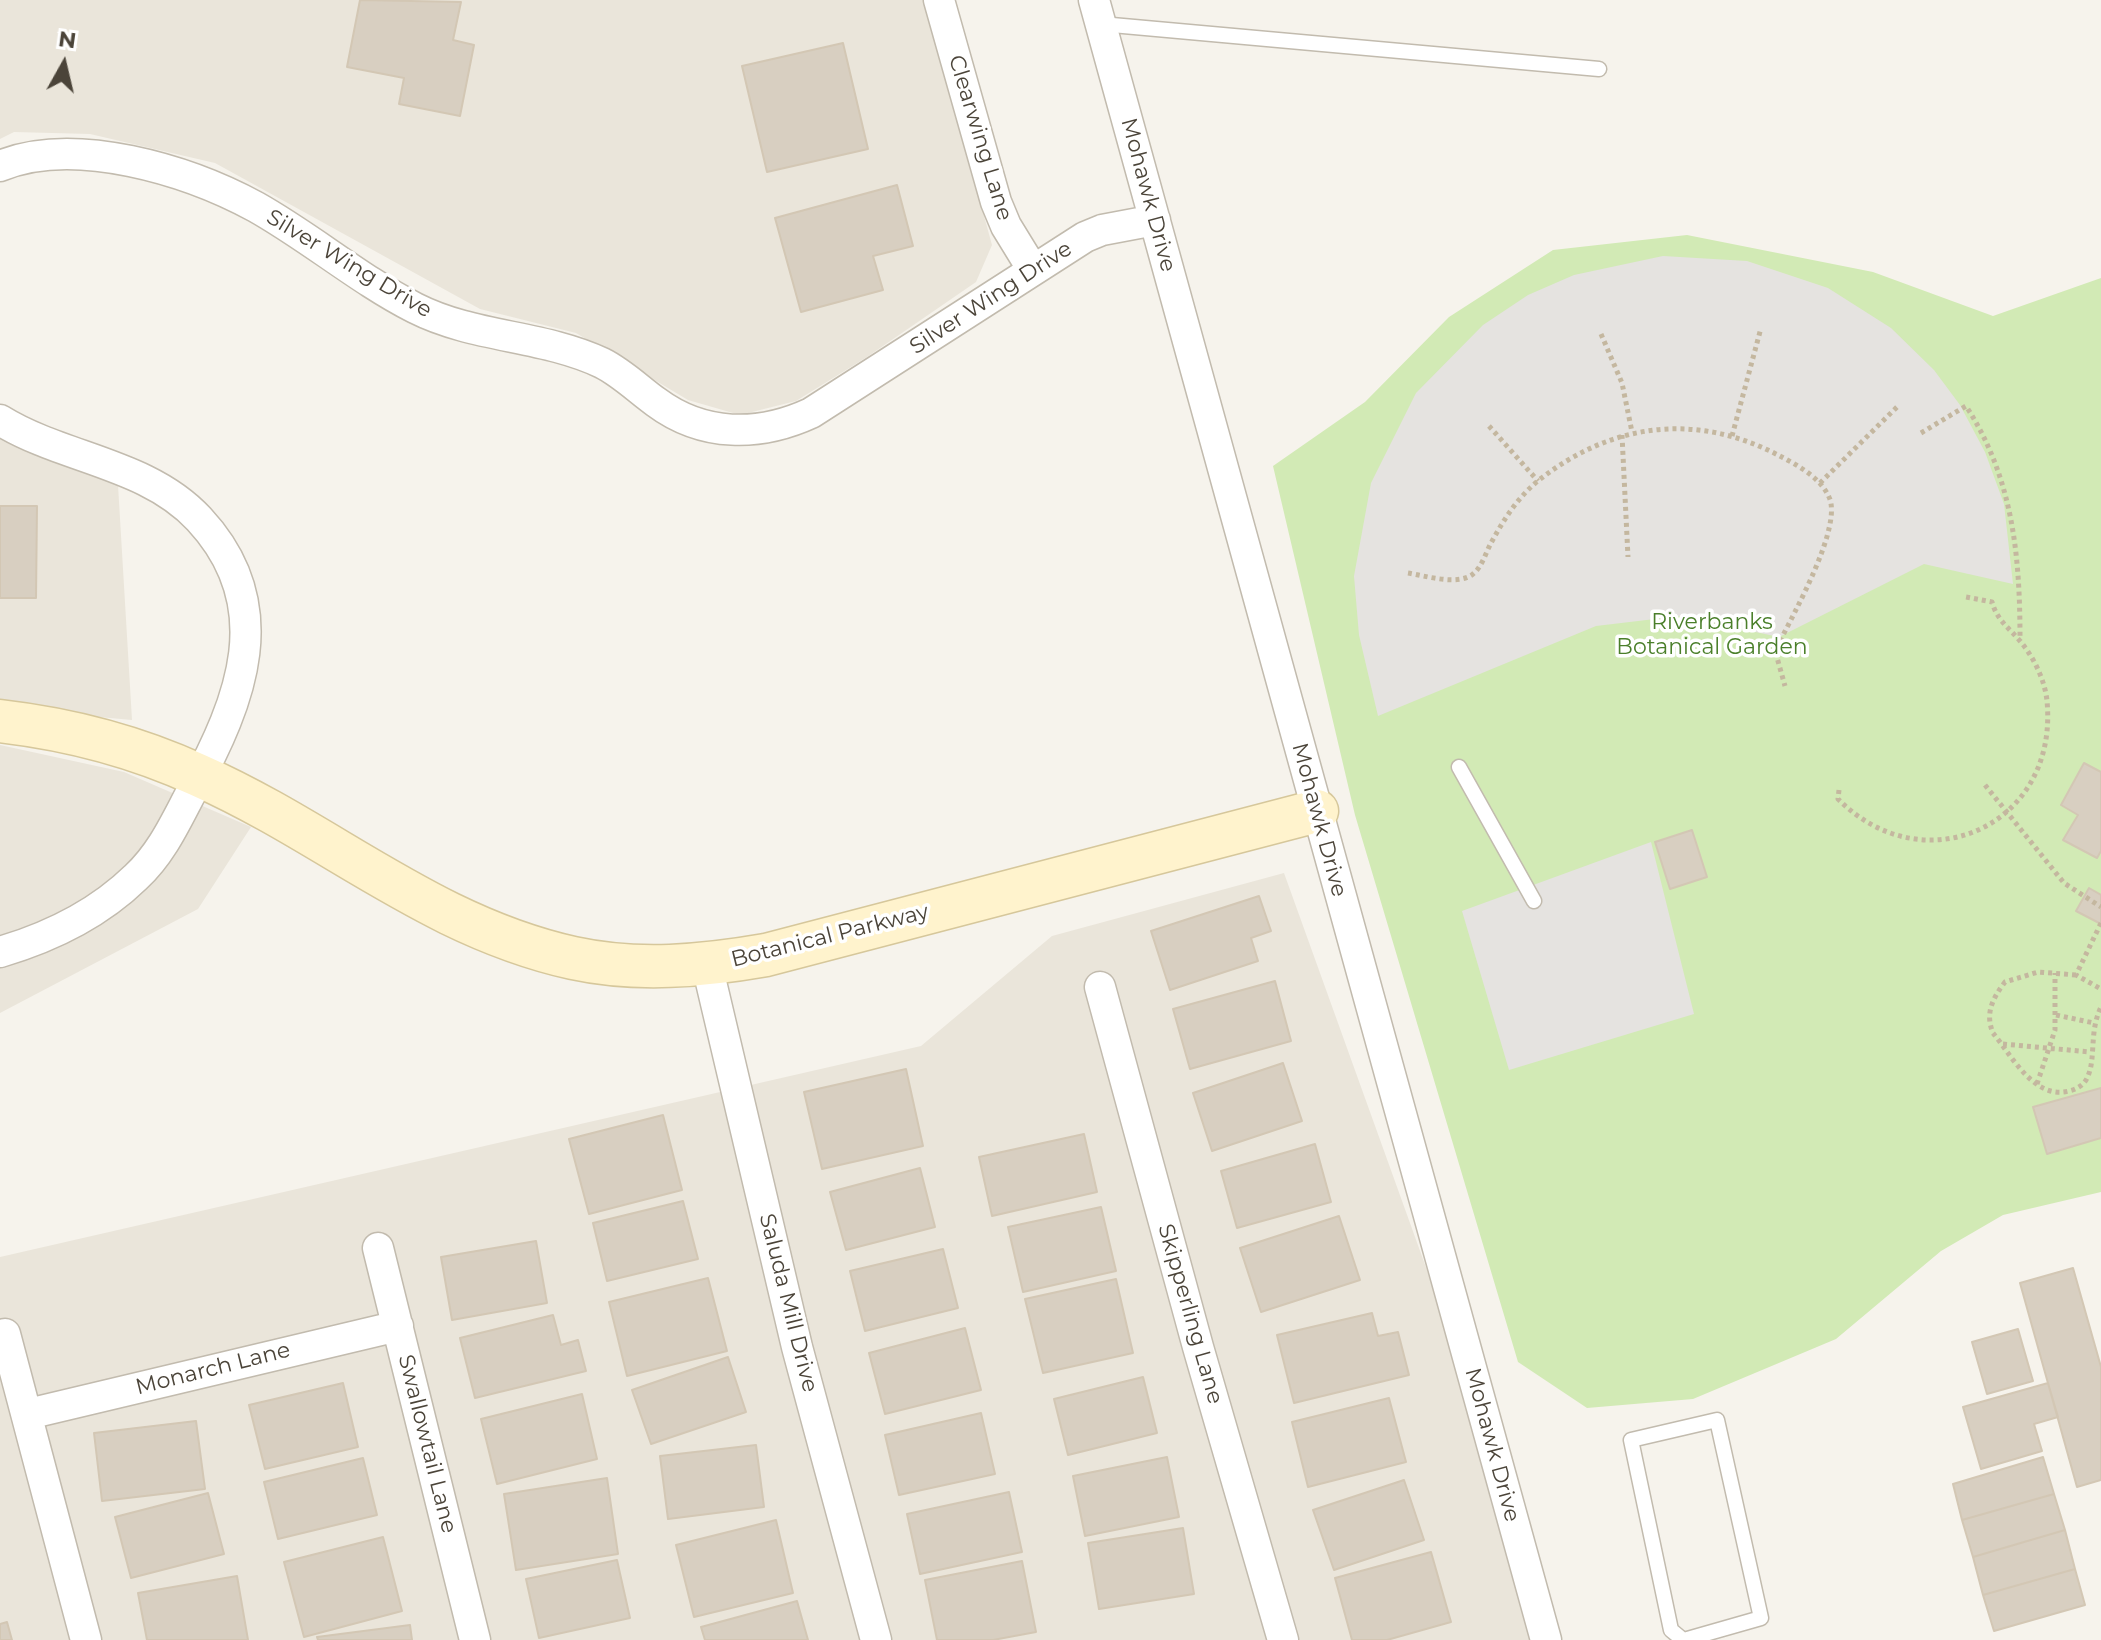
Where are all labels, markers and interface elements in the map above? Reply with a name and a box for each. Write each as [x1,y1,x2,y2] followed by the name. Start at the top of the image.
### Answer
[24,24,104,104] north arrow
[57,25,78,54] text: N
[942,52,1018,224] street label: Clearwing Lane
[1115,115,1181,275] street label: Mohawk Drive
[262,204,436,324] street label: Silver Wing Drive
[905,236,1077,360] street label: Silver Wing Drive
[1616,610,1808,662] park label: Riverbanks Botanical Garden
[1286,740,1352,900] street label: Mohawk Drive
[728,899,932,973] street label: Botanical Parkway
[753,1211,823,1395] street label: Saluda Mill Drive
[1152,1221,1228,1407] street label: Skipperling Lane
[133,1337,293,1401] street label: Monarch Lane
[392,1352,462,1536] street label: Swallowtail Lane
[1459,1365,1525,1525] street label: Mohawk Drive

